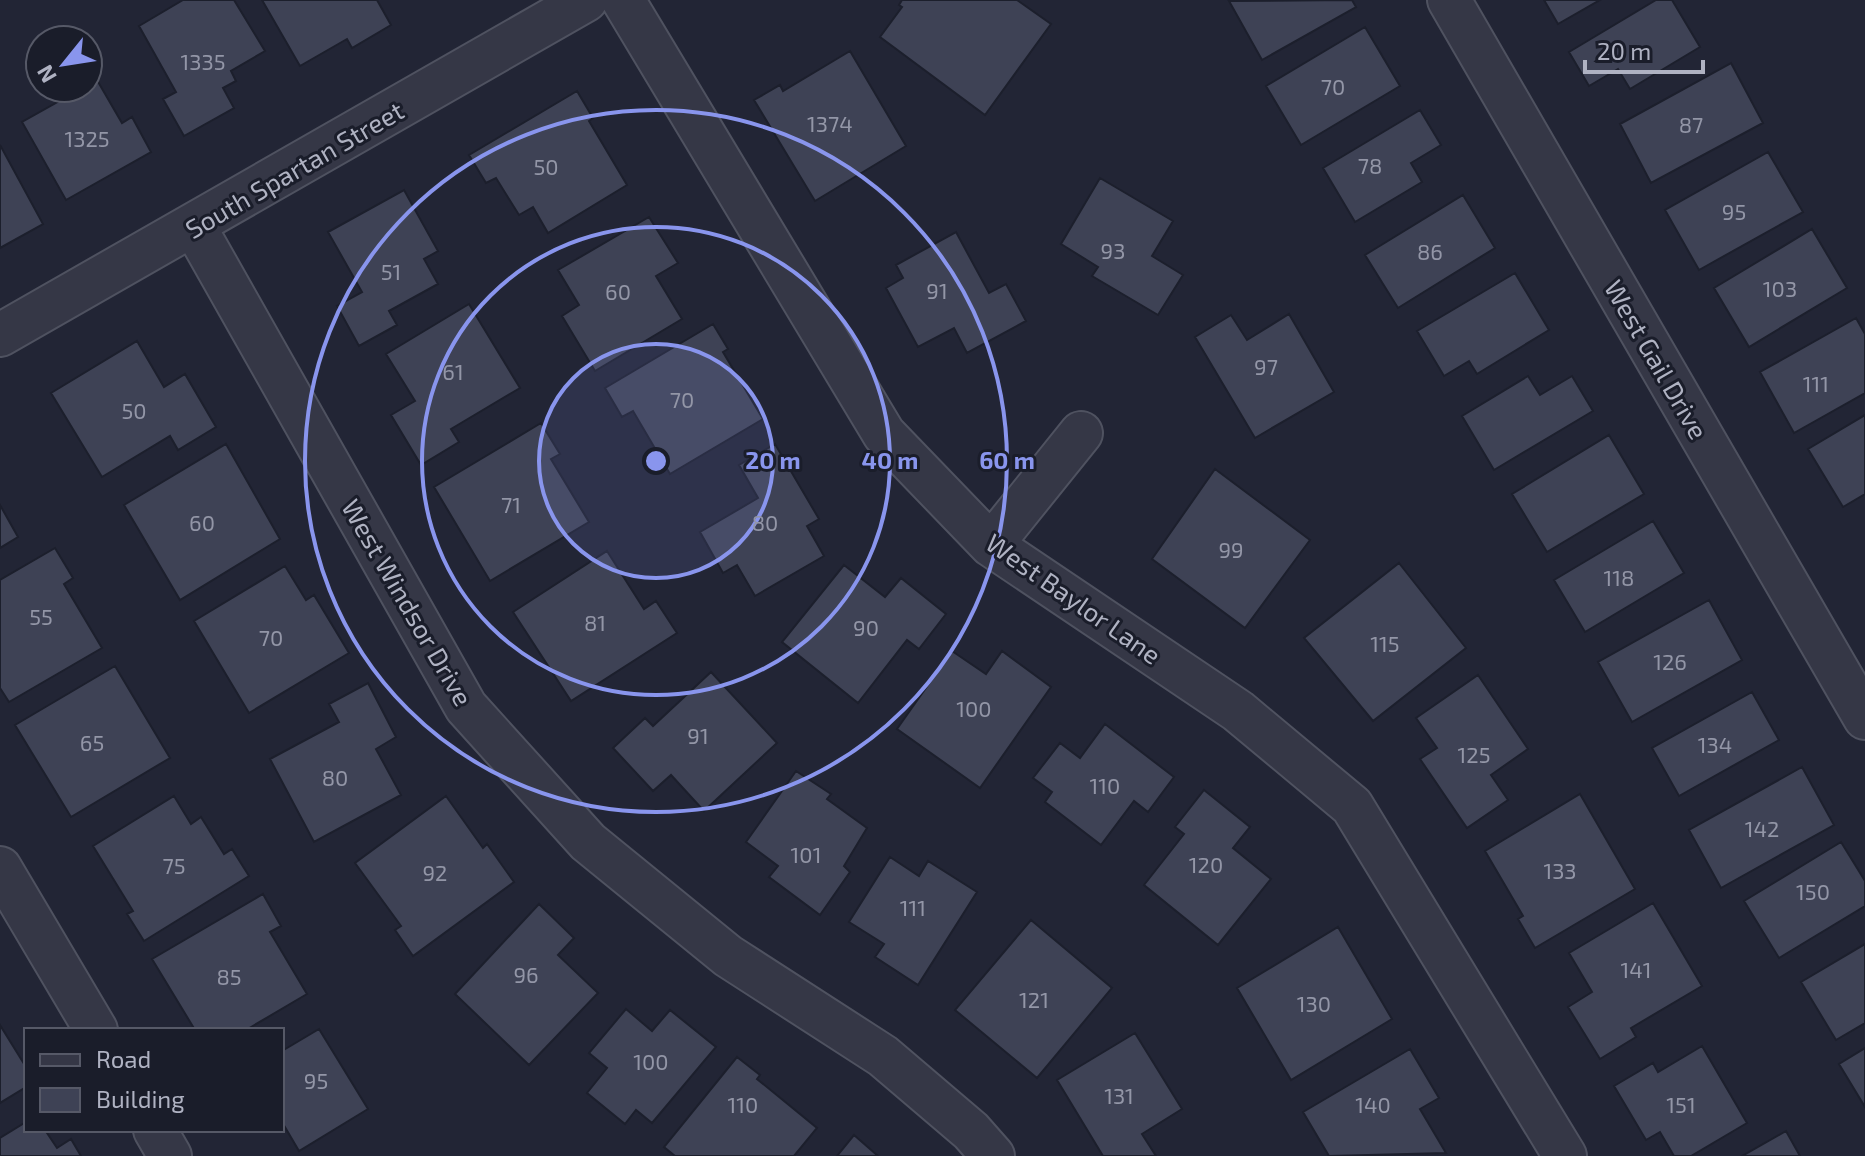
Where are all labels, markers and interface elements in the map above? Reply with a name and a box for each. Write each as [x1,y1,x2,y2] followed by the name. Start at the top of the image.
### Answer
[24,24,104,104] north arrow
[1585,24,1703,74] scale bar
[1597,36,1651,65] text: 20 m
[180,48,226,74] house number: 1335
[31,61,61,88] text: N
[1321,73,1345,99] house number: 70
[179,94,409,244] street label: South Spartan Street
[807,110,853,136] house number: 1374
[1679,111,1703,137] house number: 87
[64,125,110,151] house number: 1325
[1358,152,1382,178] house number: 78
[533,153,559,179] house number: 50
[1722,198,1746,224] house number: 95
[1101,237,1125,263] house number: 93
[1417,238,1443,264] house number: 86
[381,258,401,284] house number: 51
[1599,274,1715,444] street label: West Gail Drive
[1763,275,1797,301] house number: 103
[926,277,948,303] house number: 91
[605,278,631,304] house number: 60
[1254,353,1278,379] house number: 97
[442,358,464,384] house number: 61
[1803,370,1829,396] house number: 111
[670,386,694,412] house number: 70
[121,397,147,423] house number: 50
[745,445,801,474] text: 20 m
[862,445,918,474] text: 40 m
[979,445,1035,474] text: 60 m
[642,447,670,475] centre of rings
[501,491,521,517] house number: 71
[336,493,480,711] street label: West Windsor Drive
[189,509,215,535] house number: 60
[752,509,778,535] house number: 80
[981,526,1167,670] street label: West Baylor Lane
[1218,536,1244,562] house number: 99
[1604,564,1634,590] house number: 118
[29,603,53,629] house number: 55
[584,609,606,635] house number: 81
[853,614,879,640] house number: 90
[259,624,283,650] house number: 70
[1370,630,1400,656] house number: 115
[1653,648,1687,674] house number: 126
[956,695,992,721] house number: 100
[687,722,709,748] house number: 91
[80,729,104,755] house number: 65
[1698,731,1732,757] house number: 134
[1458,741,1490,767] house number: 125
[322,764,348,790] house number: 80
[1090,772,1120,798] house number: 110
[1745,815,1779,841] house number: 142
[791,841,821,867] house number: 101
[1189,851,1223,877] house number: 120
[162,852,186,878] house number: 75
[1543,857,1577,883] house number: 133
[423,859,447,885] house number: 92
[1796,878,1830,904] house number: 150
[900,894,926,920] house number: 111
[1620,956,1652,982] house number: 141
[513,961,539,987] house number: 96
[216,963,242,989] house number: 85
[1019,986,1049,1012] house number: 121
[1297,990,1331,1016] house number: 130
[24,1028,284,1132] legend
[96,1044,151,1073] text: Road
[633,1048,669,1074] house number: 100
[304,1067,328,1093] house number: 95
[1104,1082,1134,1108] house number: 131
[96,1084,185,1113] text: Building
[728,1091,758,1117] house number: 110
[1355,1091,1391,1117] house number: 140
[1666,1091,1696,1117] house number: 151

